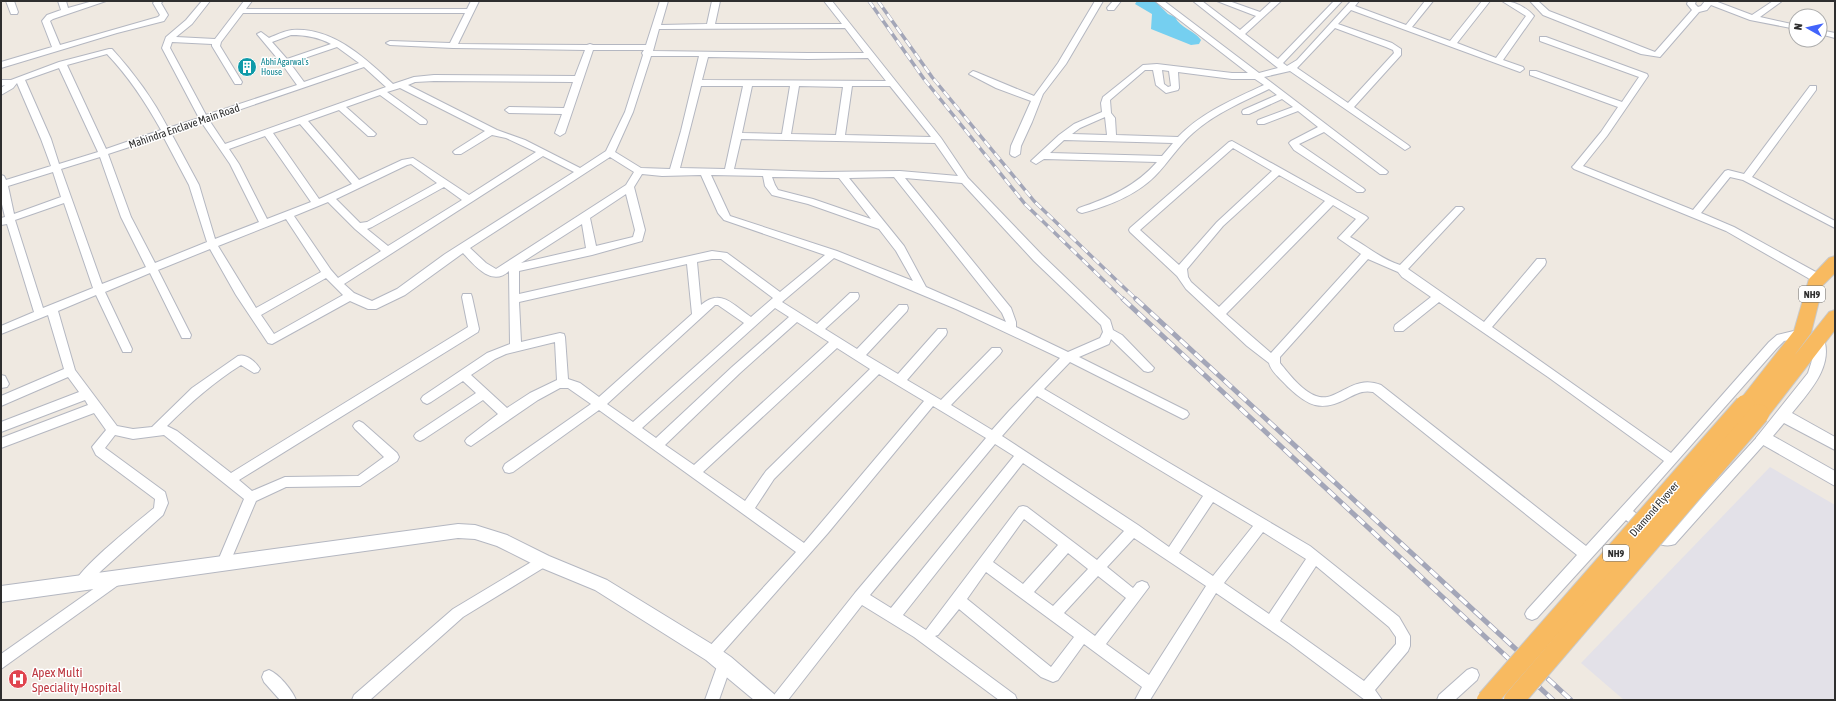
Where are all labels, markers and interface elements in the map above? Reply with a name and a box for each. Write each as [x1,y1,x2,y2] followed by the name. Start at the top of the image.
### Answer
[1788,8,1828,48] north arrow
[1792,23,1804,31] text: N
[236,56,258,78] building icon: Abhi Agarwal's House
[261,57,309,77] place label: Abhi Agarwal's House
[127,101,241,151] street label: Mahindra Enclave Main Road
[1799,286,1825,302] road number: NH9
[1627,479,1681,539] street label: Diamond Flyover
[1603,545,1629,561] road number: NH9
[32,665,122,695] place label: Apex Multi Speciality Hospital
[7,668,29,690] hospital icon: Apex Multi Speciality Hospital

